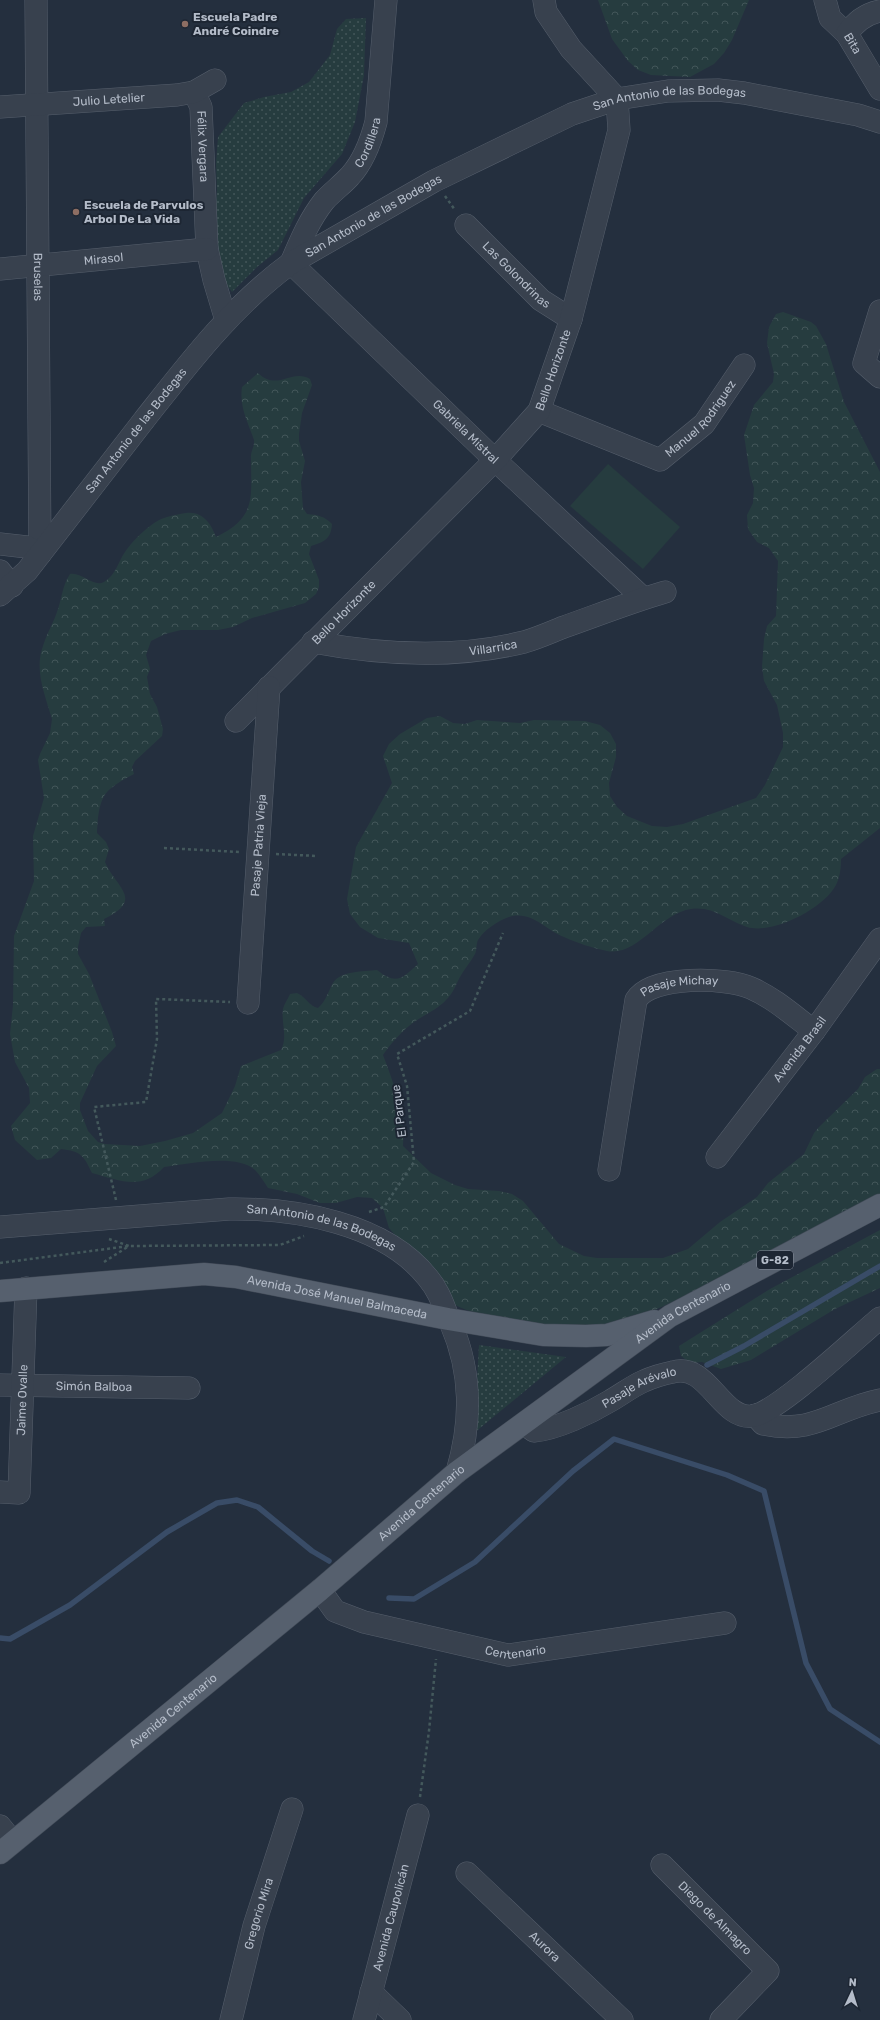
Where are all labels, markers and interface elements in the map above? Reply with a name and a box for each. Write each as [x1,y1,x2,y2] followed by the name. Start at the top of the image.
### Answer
[193,10,279,38] place label: Escuela Padre André Coindre
[180,19,190,29] marker: Escuela Padre André Coindre
[841,30,864,57] street label: Bita
[591,83,747,114] street label: San Antonio de las Bodegas
[72,90,146,109] street label: Julio Letelier
[194,110,211,183] street label: Félix Vergara
[352,117,383,170] street label: Cordillera
[303,171,444,260] street label: San Antonio de las Bodegas
[84,198,204,226] place label: Escuela de Parvulos Arbol De La Vida
[71,207,81,217] marker: Escuela de Parvulos Arbol De La Vida
[480,239,553,311] street label: Las Golondrinas
[83,250,124,268] street label: Mirasol
[31,253,45,301] street label: Bruselas
[533,327,574,412] street label: Bello Horizonte
[83,365,189,496] street label: San Antonio de las Bodegas
[662,377,739,460] street label: Manuel Rodriguez
[430,397,502,467] street label: Gabriela Mistral
[309,577,379,647] street label: Bello Horizonte
[468,637,518,658] street label: Villarrica
[248,794,269,897] street label: Pasaje Patria Vieja
[638,973,719,1000] street label: Pasaje Michay
[770,1014,829,1085] street label: Avenida Brasil
[389,1084,409,1138] street label: El Parque
[246,1202,399,1254] street label: San Antonio de las Bodegas
[757,1251,793,1269] road number: G-82
[246,1272,428,1322] street label: Avenida José Manuel Balmaceda
[632,1278,733,1346] street label: Avenida Centenario
[14,1364,30,1436] street label: Jaime Ovalle
[600,1364,678,1411] street label: Pasaje Arévalo
[56,1379,132,1394] street label: Simón Balboa
[375,1462,467,1544] street label: Avenida Centenario
[484,1642,547,1662] street label: Centenario
[126,1671,220,1751] street label: Avenida Centenario
[370,1863,412,1972] street label: Avenida Caupolicán
[242,1876,276,1951] street label: Gregorio Mira
[675,1878,755,1958] street label: Diego de Almagro
[526,1929,563,1965] street label: Aurora
[832,1972,872,2012] north arrow
[848,1976,857,1989] text: N

